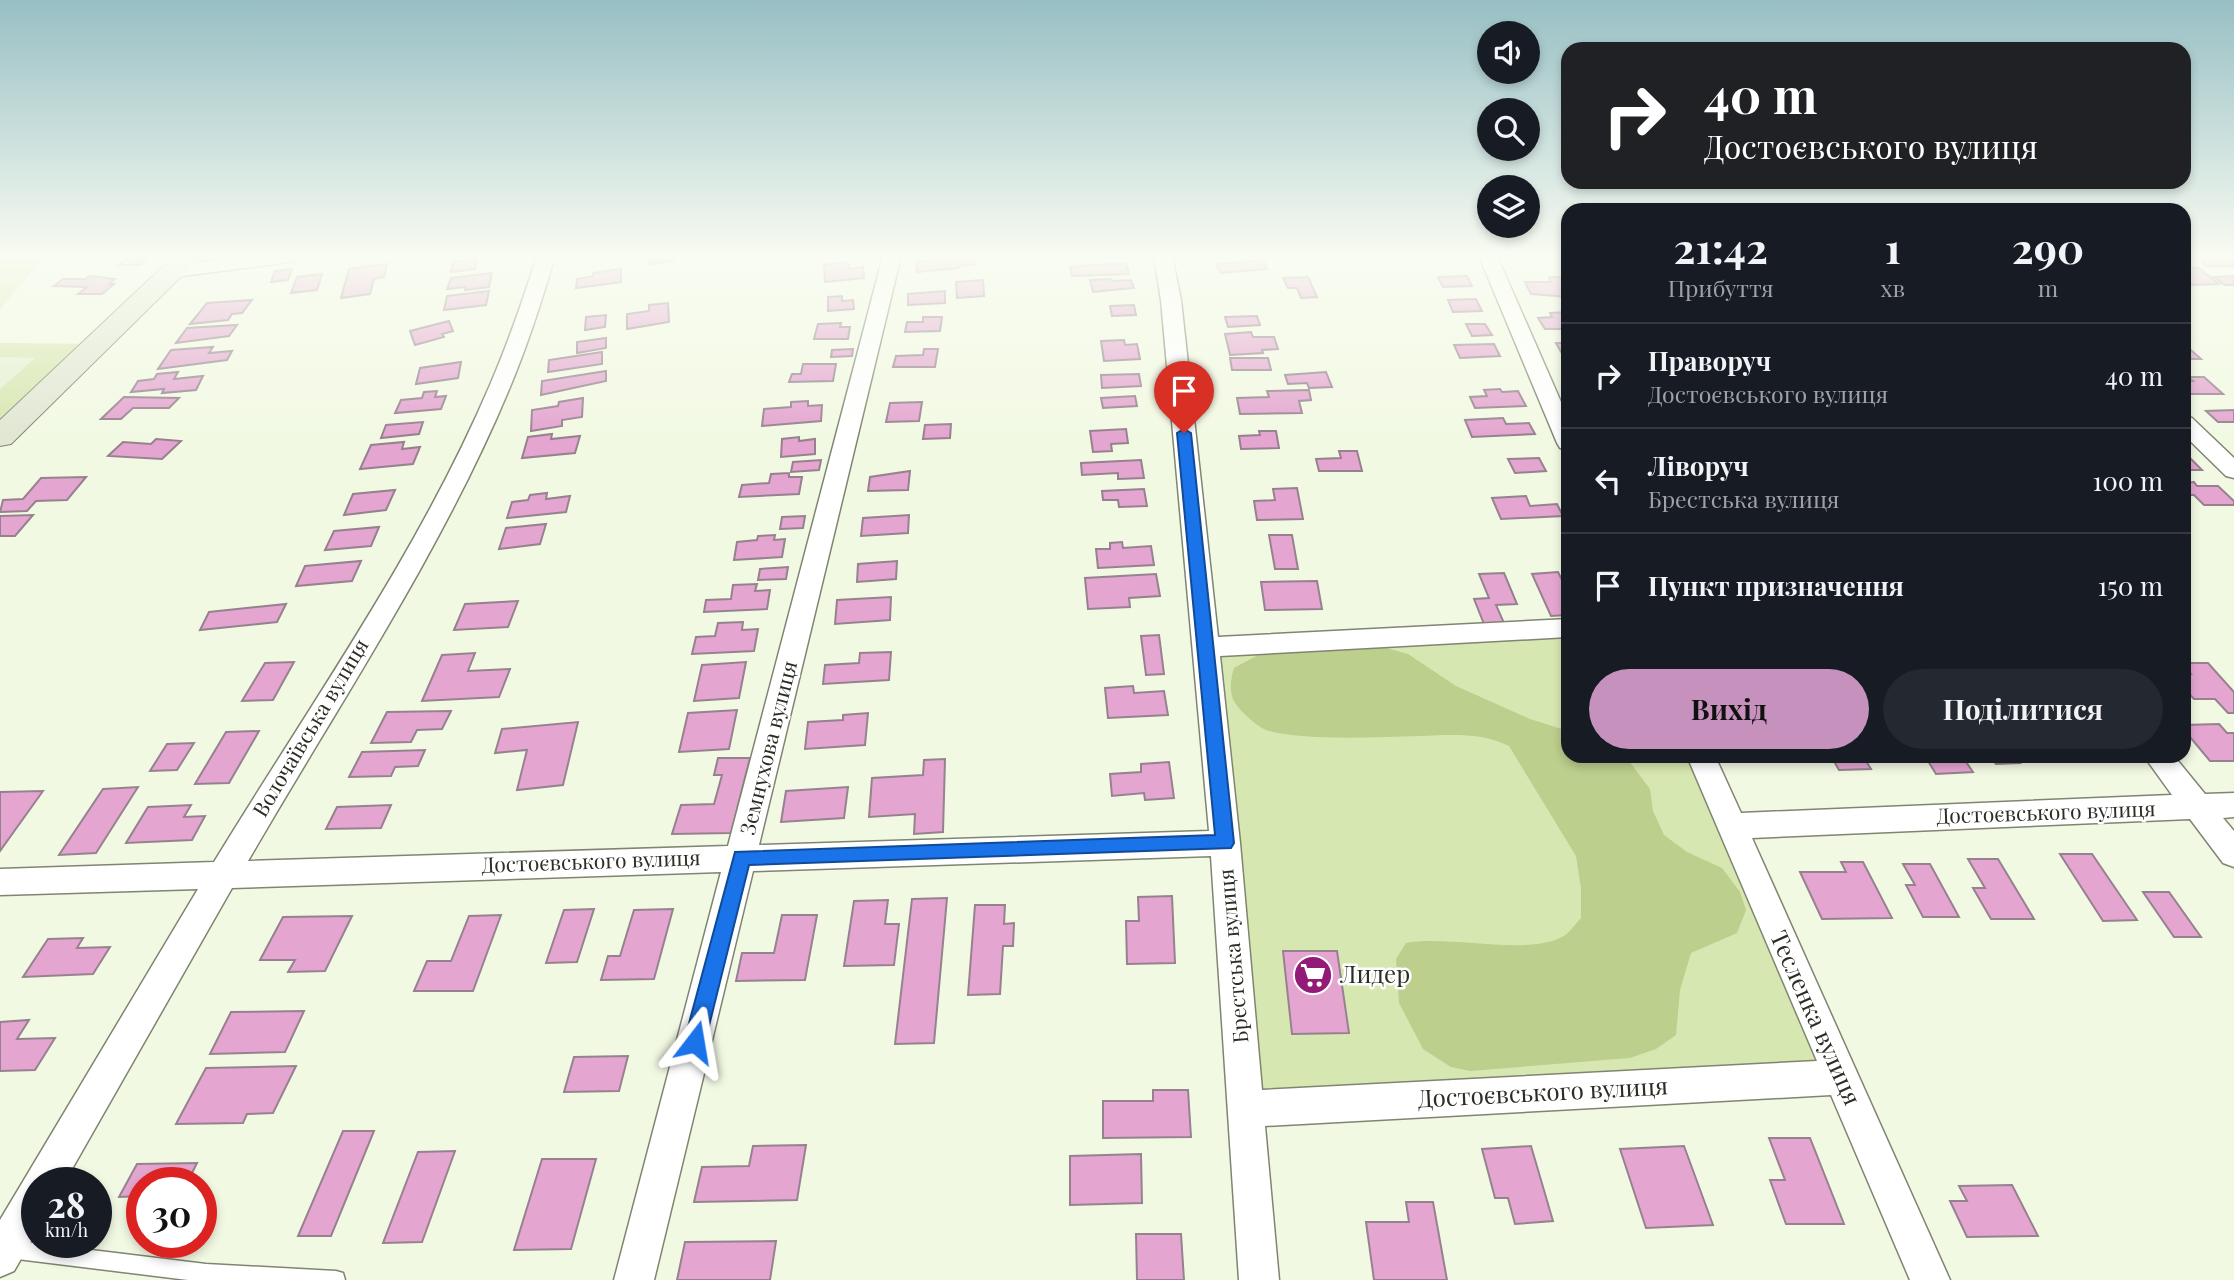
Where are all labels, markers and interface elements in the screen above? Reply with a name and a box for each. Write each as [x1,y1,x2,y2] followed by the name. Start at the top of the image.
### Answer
[1477,21,1540,238] map controls
[1477,21,1540,84] button: sound
[1704,61,1817,126] text: 40 m
[1589,70,1680,161] icon: right
[1477,98,1540,161] button: search
[1704,124,2038,167] text: Достоєвського вулиця
[1477,175,1540,238] button: layers
[1674,219,1768,275] text: 21:42
[1885,219,1901,275] text: 1
[2012,219,2084,275] text: 290
[1668,272,1774,303] text: Прибуття
[1881,272,1905,303] text: хв
[2038,272,2058,303] text: m
[1648,343,1771,378] text: Праворуч
[1589,357,1627,395] icon: right
[2105,358,2163,393] text: 40 m
[1154,361,1214,433] pin
[1165,372,1203,410] icon: arrive
[1648,378,1888,409] text: Достоєвського вулиця
[1648,448,1749,483] text: Ліворуч
[1589,462,1627,500] icon: left
[2093,463,2163,498] text: 100 m
[1648,483,1839,514] text: Брестська вулиця
[1589,567,1627,605] icon: arrive
[1648,568,1904,603] text: Пункт призначення
[2098,568,2163,603] text: 150 m
[245,633,374,821] street label: Волочаївська вулиця
[732,658,802,837] street label: Земнухова вулиця
[1589,669,1869,749] button: Вихід
[1883,669,2163,749] button: Поділитися
[1936,793,2156,829] street label: Достоєвського вулиця
[481,842,701,878] street label: Достоєвського вулиця
[1210,868,1254,1044] street label: Брестська вулиця
[1764,925,1870,1110] street label: Тесленка вулиця
[1292,954,1334,996] supermarket icon: Лидер
[1339,957,1410,989] place label: Лидер
[658,1005,732,1079] position arrow
[1417,1068,1669,1114] street label: Достоєвського вулиця
[126,1167,217,1258] speed limit sign: 30
[48,1180,85,1227] text: 28
[45,1218,88,1242] text: km/h

